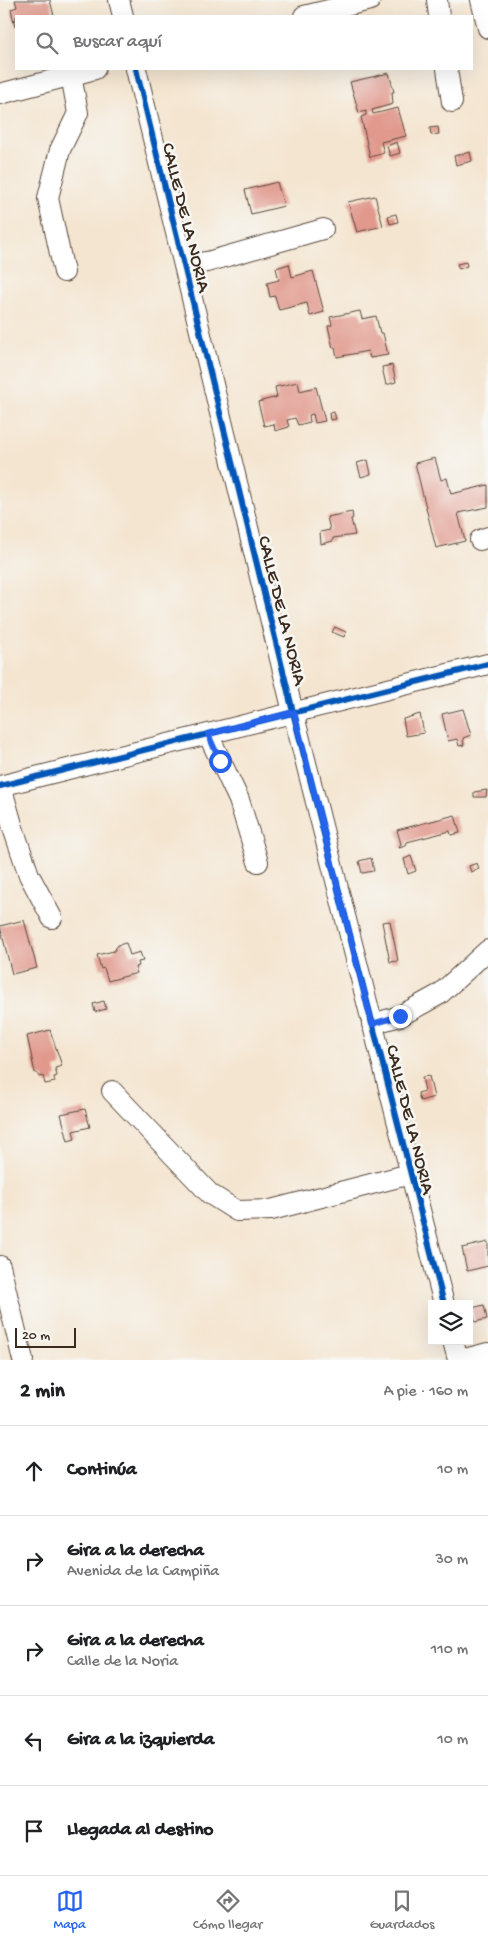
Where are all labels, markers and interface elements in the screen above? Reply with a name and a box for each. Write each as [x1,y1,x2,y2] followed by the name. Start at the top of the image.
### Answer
[15,15,473,70] search box
[33,29,61,57] icon: search
[73,31,162,54] text: Buscar aquí
[155,141,215,296] street label: CALLE DE LA NORIA
[251,534,311,689] street label: CALLE DE LA NORIA
[209,750,232,773] route start
[389,1005,412,1028] route end
[379,1043,439,1198] street label: CALLE DE LA NORIA
[428,1300,473,1345] map controls
[428,1300,473,1345] button: layers
[15,1325,76,1348] scale bar
[22,1328,50,1345] text: 20 m
[20,1380,65,1405] text: 2 min
[384,1383,468,1402] text: A pie · 160 m
[20,1457,48,1485] icon: ahead
[67,1459,137,1482] text: Continúa
[437,1461,468,1480] text: 10 m
[67,1540,204,1563] text: Gira a la derecha
[20,1547,48,1575] icon: right
[435,1551,468,1570] text: 30 m
[67,1563,219,1582] text: Avenida de la Campiña
[67,1630,204,1653] text: Gira a la derecha
[20,1637,48,1665] icon: right
[431,1641,468,1660] text: 110 m
[67,1653,178,1672] text: Calle de la Noria
[20,1727,48,1755] icon: left
[67,1729,214,1752] text: Gira a la izquierda
[437,1731,468,1750] text: 10 m
[20,1817,48,1845] icon: arrive
[67,1819,213,1842] text: Llegada al destino
[54,1887,86,1934] tab: Mapa
[193,1887,262,1934] tab: Cómo llegar
[370,1887,434,1934] tab: Guardados

